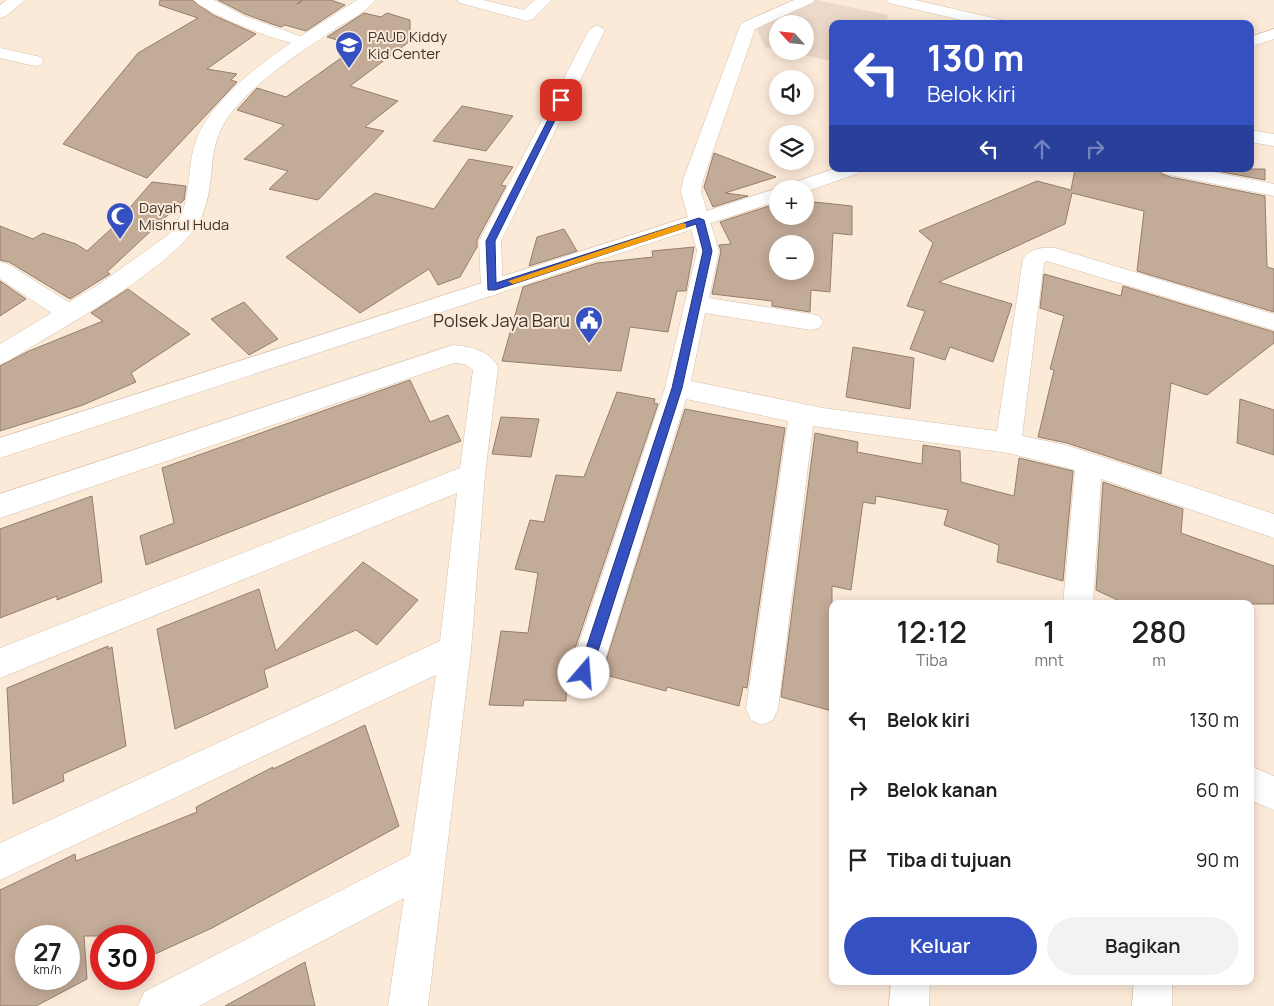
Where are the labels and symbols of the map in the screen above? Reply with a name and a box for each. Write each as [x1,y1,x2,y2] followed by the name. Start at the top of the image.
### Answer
[769,15,814,60] north arrow
[368,26,447,64] place label: PAUD Kiddy Kid Center
[334,30,364,69] school or university icon: PAUD Kiddy Kid Center
[540,79,582,121] pin
[139,197,229,235] place label: Dayah Mishrul Huda
[105,201,135,240] mosque icon: Dayah Mishrul Huda
[574,305,604,344] public building icon: Polsek Jaya Baru
[433,308,570,332] place label: Polsek Jaya Baru
[557,646,609,698] position arrow
[90,925,155,990] speed limit sign: 30

